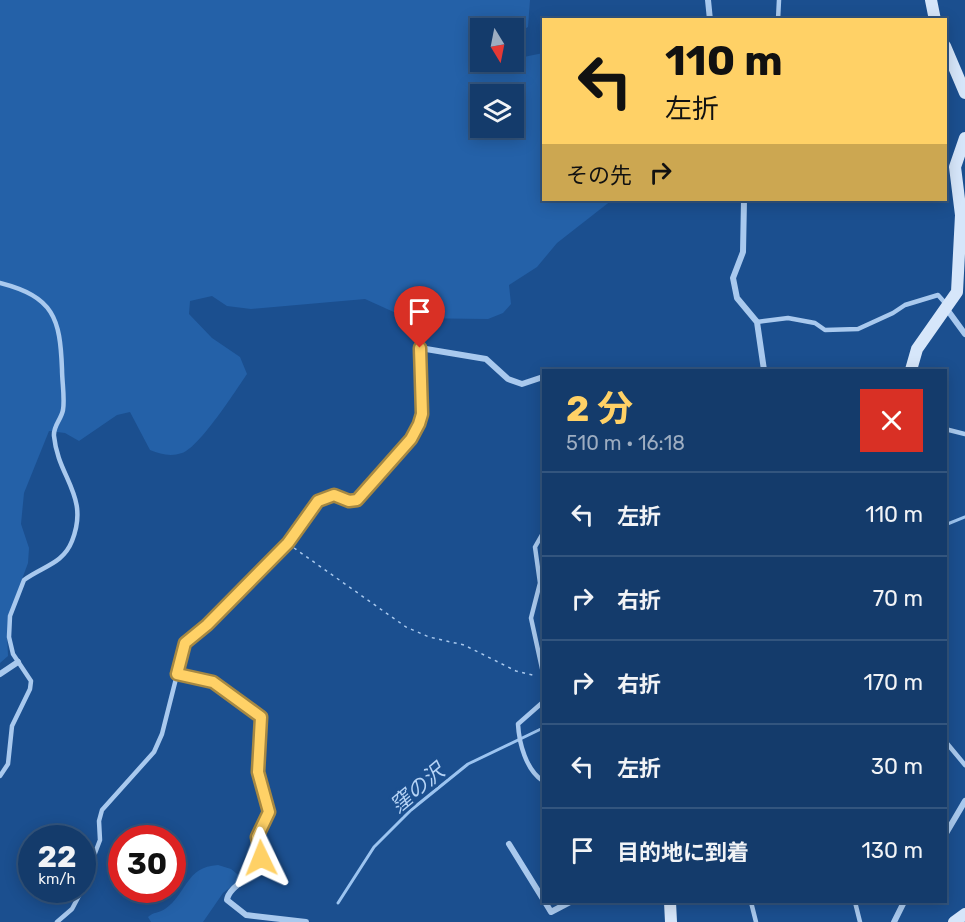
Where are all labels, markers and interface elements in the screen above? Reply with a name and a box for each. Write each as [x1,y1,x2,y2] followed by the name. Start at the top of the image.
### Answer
[470,18,524,72] north arrow
[470,18,524,138] map controls
[665,36,783,86] text: 110 m
[566,42,644,120] icon: left
[470,84,524,138] button: layers
[665,93,719,125] text: 左折
[644,156,677,189] icon: right
[566,162,632,189] text: その先
[394,286,445,348] pin
[403,295,436,328] icon: arrive
[566,387,633,430] text: 2 分
[860,389,923,452] button: close
[566,431,685,455] text: 510 m · 16:18
[566,498,599,531] icon: left
[865,501,923,528] text: 110 m
[617,503,661,530] text: 左折
[566,582,599,615] icon: right
[873,585,923,612] text: 70 m
[617,587,661,614] text: 右折
[566,666,599,699] icon: right
[863,669,923,696] text: 170 m
[617,671,661,698] text: 右折
[566,750,599,783] icon: left
[871,753,923,780] text: 30 m
[617,755,661,782] text: 左折
[385,756,451,818] water label: 窪の沢
[108,825,186,903] speed limit sign: 30
[229,826,293,890] position arrow
[566,834,599,867] icon: arrive
[861,837,923,864] text: 130 m
[38,839,77,875] text: 22
[617,839,749,866] text: 目的地に到着
[38,870,76,888] text: km/h

